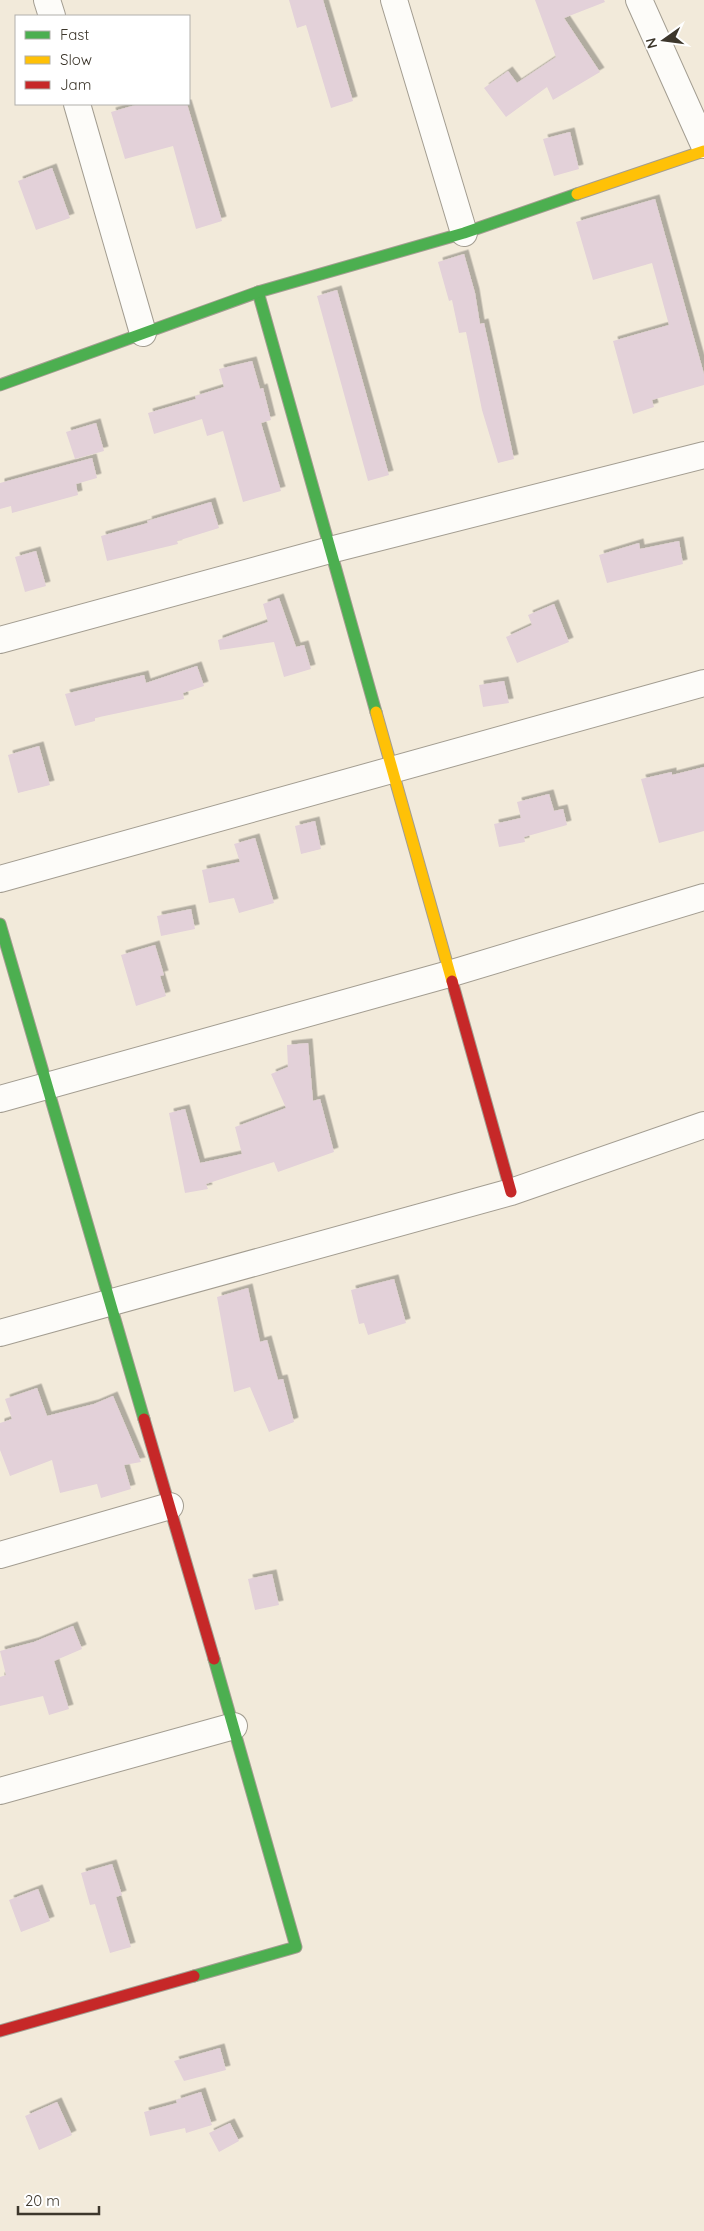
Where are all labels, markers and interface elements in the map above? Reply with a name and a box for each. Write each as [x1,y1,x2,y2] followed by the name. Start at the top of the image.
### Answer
[15,15,190,105] legend
[639,15,689,65] north arrow
[60,25,89,44] text: Fast
[641,36,661,50] text: N
[60,50,92,69] text: Slow
[60,75,91,94] text: Jam
[18,2184,99,2216] scale bar
[25,2191,60,2210] text: 20 m

